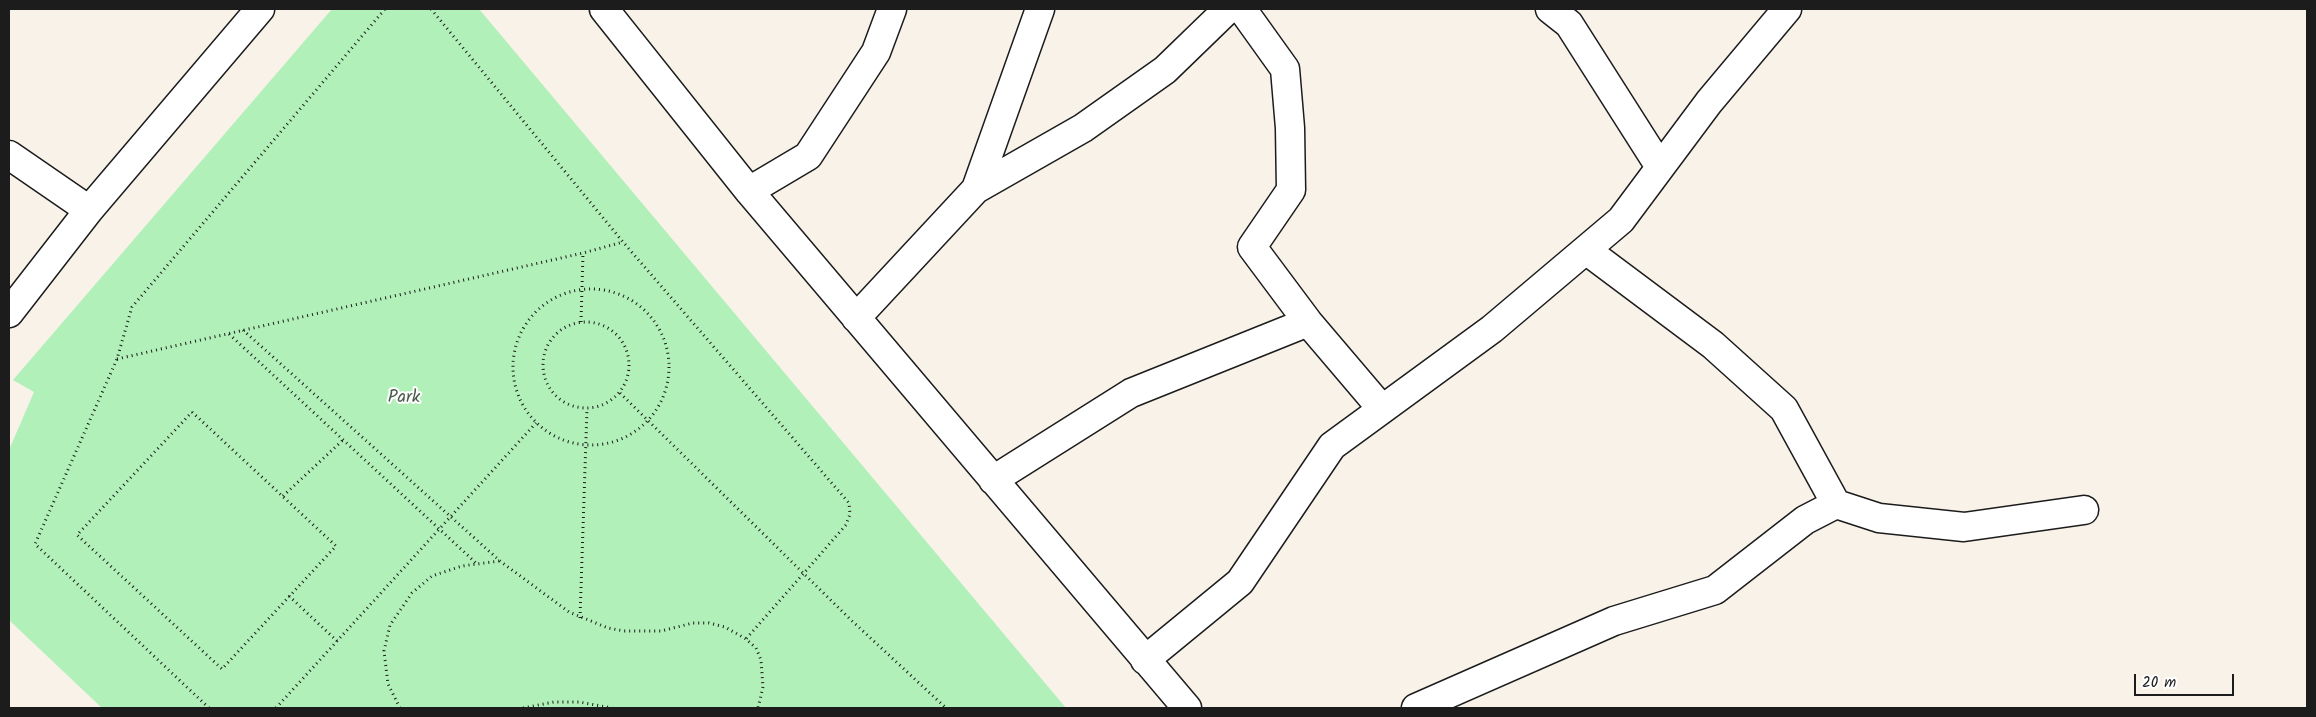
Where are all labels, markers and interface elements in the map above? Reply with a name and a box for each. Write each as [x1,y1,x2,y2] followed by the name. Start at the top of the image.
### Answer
[388,388,420,410] park label: Park
[2136,664,2236,696] scale bar
[2142,671,2176,695] text: 20 m

